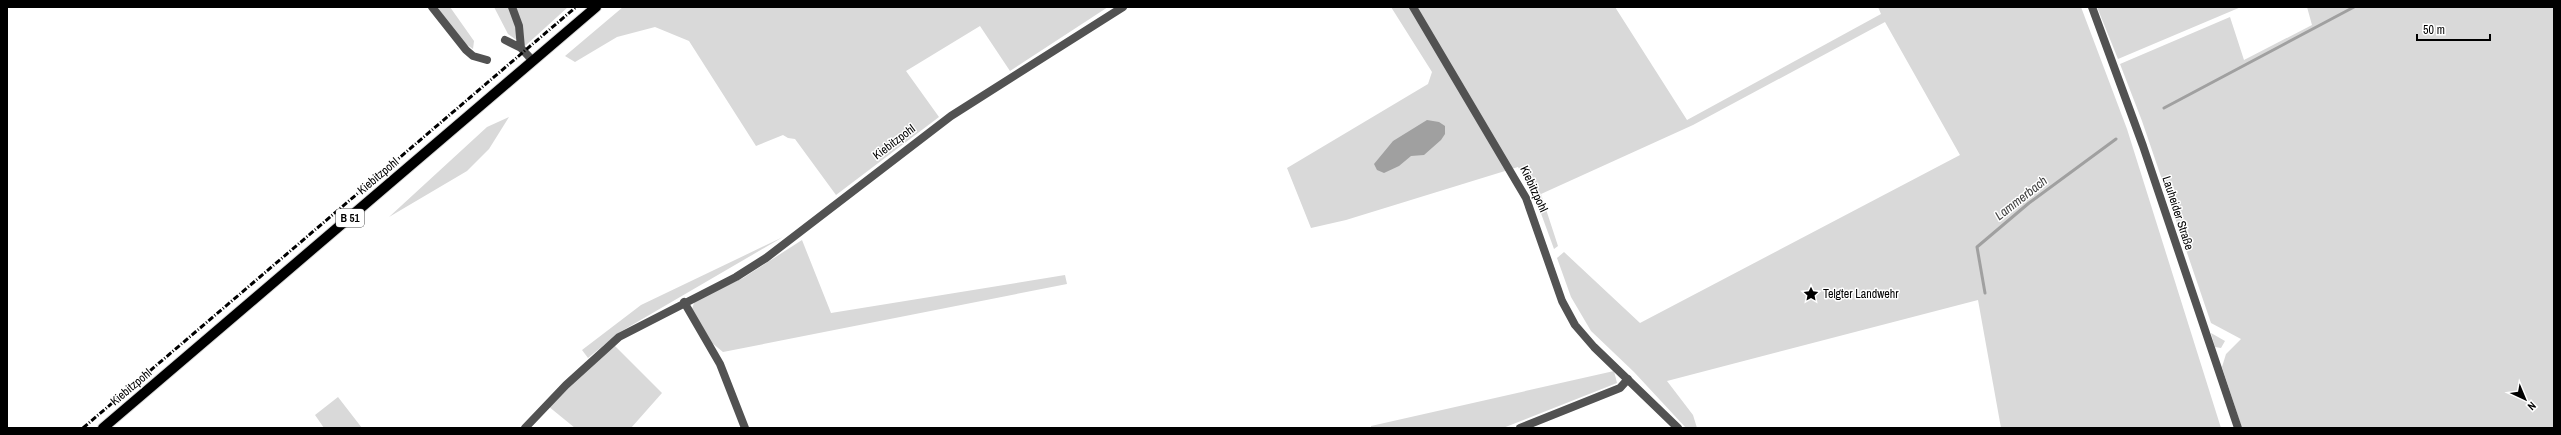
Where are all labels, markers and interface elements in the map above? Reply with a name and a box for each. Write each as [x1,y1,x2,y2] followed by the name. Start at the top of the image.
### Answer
[2417,16,2490,42] scale bar
[2423,22,2445,38] text: 50 m
[870,121,918,163] street label: Kiebitzpohl
[354,154,402,198] street label: Kiebitzpohl
[1516,163,1552,215] street label: Kiebitzpohl
[1991,172,2051,224] water label: Lammerbach
[2159,174,2197,252] street label: Lauheider Straße
[336,209,364,227] road number: B 51
[1802,285,1820,303] place icon: Telgter Landwehr
[1823,286,1899,302] place label: Telgter Landwehr
[107,365,155,409] street label: Kiebitzpohl
[2505,379,2545,419] north arrow
[2525,399,2539,413] text: N

